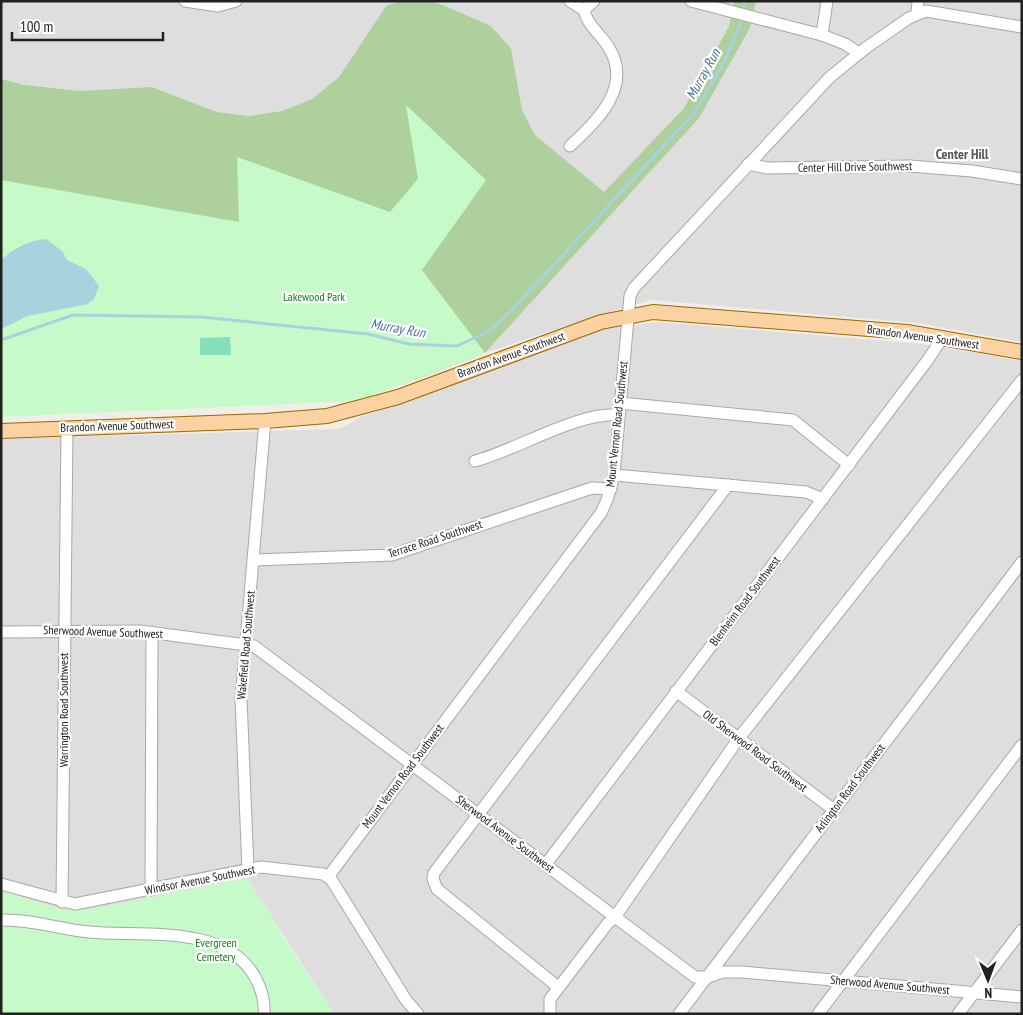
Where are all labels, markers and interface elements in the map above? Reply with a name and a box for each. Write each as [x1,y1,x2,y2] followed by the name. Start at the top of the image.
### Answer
[12,10,164,42] scale bar
[20,17,53,36] text: 100 m
[682,45,725,102] water label: Murray Run
[936,145,989,163] district label: Center Hill
[798,158,913,175] street label: Center Hill Drive Southwest
[283,289,345,304] park label: Lakewood Park
[369,314,427,342] water label: Murray Run
[866,321,981,352] street label: Brandon Avenue Southwest
[455,328,567,381] street label: Brandon Avenue Southwest
[602,359,631,488] street label: Mount Vernon Road Southwest
[60,416,174,435] street label: Brandon Avenue Southwest
[386,516,485,561] street label: Terrace Road Southwest
[706,552,784,648] street label: Blenheim Road Southwest
[233,589,258,700] street label: Wakefield Road Southwest
[43,622,164,641] street label: Sherwood Avenue Southwest
[56,652,71,767] street label: Warrington Road Southwest
[700,706,811,795] street label: Old Sherwood Road Southwest
[358,720,447,831] street label: Mount Vernon Road Southwest
[811,740,888,835] street label: Arlington Road Southwest
[453,792,558,876] street label: Sherwood Avenue Southwest
[143,861,257,898] street label: Windsor Avenue Southwest
[195,935,237,964] park label: Evergreen Cemetery
[963,955,1013,1005] north arrow
[830,972,951,997] street label: Sherwood Avenue Southwest
[984,984,992,1002] text: N

